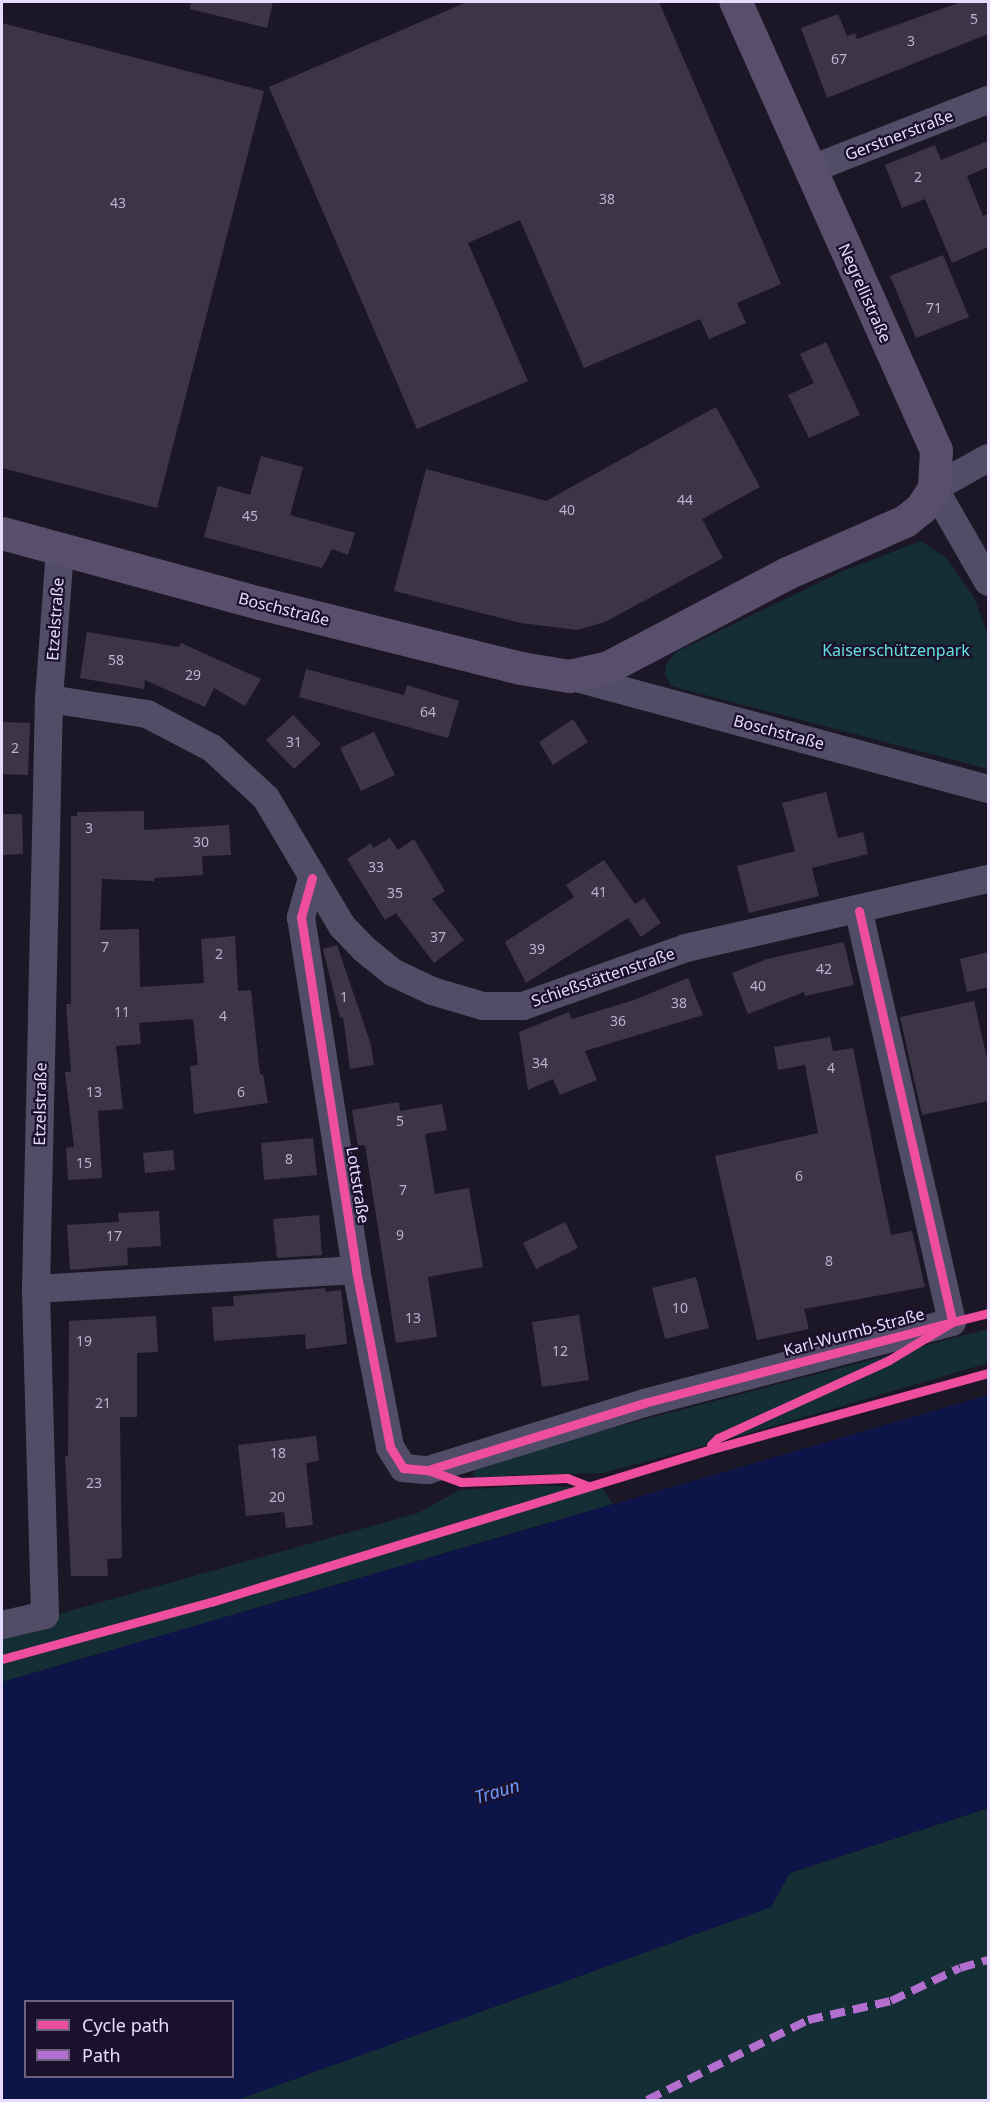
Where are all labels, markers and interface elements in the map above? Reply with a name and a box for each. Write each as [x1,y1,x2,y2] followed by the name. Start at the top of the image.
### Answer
[970,11,978,27] house number: 5
[907,33,915,49] house number: 3
[831,51,847,67] house number: 67
[842,106,956,164] street label: Gerstnerstraße
[914,169,922,185] house number: 2
[599,191,615,207] house number: 38
[110,195,126,211] house number: 43
[835,240,895,346] street label: Negrellistraße
[926,300,942,316] house number: 71
[677,492,693,508] house number: 44
[559,502,575,518] house number: 40
[242,508,258,524] house number: 45
[43,577,67,661] street label: Etzelstraße
[236,588,332,630] street label: Boschstraße
[822,640,970,660] park label: Kaiserschützenpark
[108,652,124,668] house number: 58
[185,667,201,683] house number: 29
[420,704,436,720] house number: 64
[732,711,826,753] street label: Boschstraße
[286,734,302,750] house number: 31
[11,740,19,756] house number: 2
[85,820,93,836] house number: 3
[193,834,209,850] house number: 30
[368,859,384,875] house number: 33
[591,884,607,900] house number: 41
[387,885,403,901] house number: 35
[430,929,446,945] house number: 37
[101,939,109,955] house number: 7
[529,941,545,957] house number: 39
[529,943,677,1011] street label: Schießstättenstraße
[215,946,223,962] house number: 2
[816,961,832,977] house number: 42
[750,978,766,994] house number: 40
[340,989,348,1005] house number: 1
[671,995,687,1011] house number: 38
[114,1004,130,1020] house number: 11
[219,1008,227,1024] house number: 4
[610,1013,626,1029] house number: 36
[532,1055,548,1071] house number: 34
[827,1060,835,1076] house number: 4
[30,1062,50,1146] street label: Etzelstraße
[86,1084,102,1100] house number: 13
[237,1084,245,1100] house number: 6
[396,1113,404,1129] house number: 5
[342,1145,374,1225] street label: Lottstraße
[285,1151,293,1167] house number: 8
[76,1155,92,1171] house number: 15
[795,1168,803,1184] house number: 6
[399,1182,407,1198] house number: 7
[396,1227,404,1243] house number: 9
[106,1228,122,1244] house number: 17
[825,1253,833,1269] house number: 8
[672,1300,688,1316] house number: 10
[782,1304,926,1360] street label: Karl-Wurmb-Straße
[405,1310,421,1326] house number: 13
[76,1333,92,1349] house number: 19
[552,1343,568,1359] house number: 12
[95,1395,111,1411] house number: 21
[270,1445,286,1461] house number: 18
[86,1475,102,1491] house number: 23
[269,1489,285,1505] house number: 20
[472,1774,522,1808] water label: Traun
[24,2000,234,2078] legend
[82,2013,169,2037] text: Cycle path
[82,2043,121,2067] text: Path

